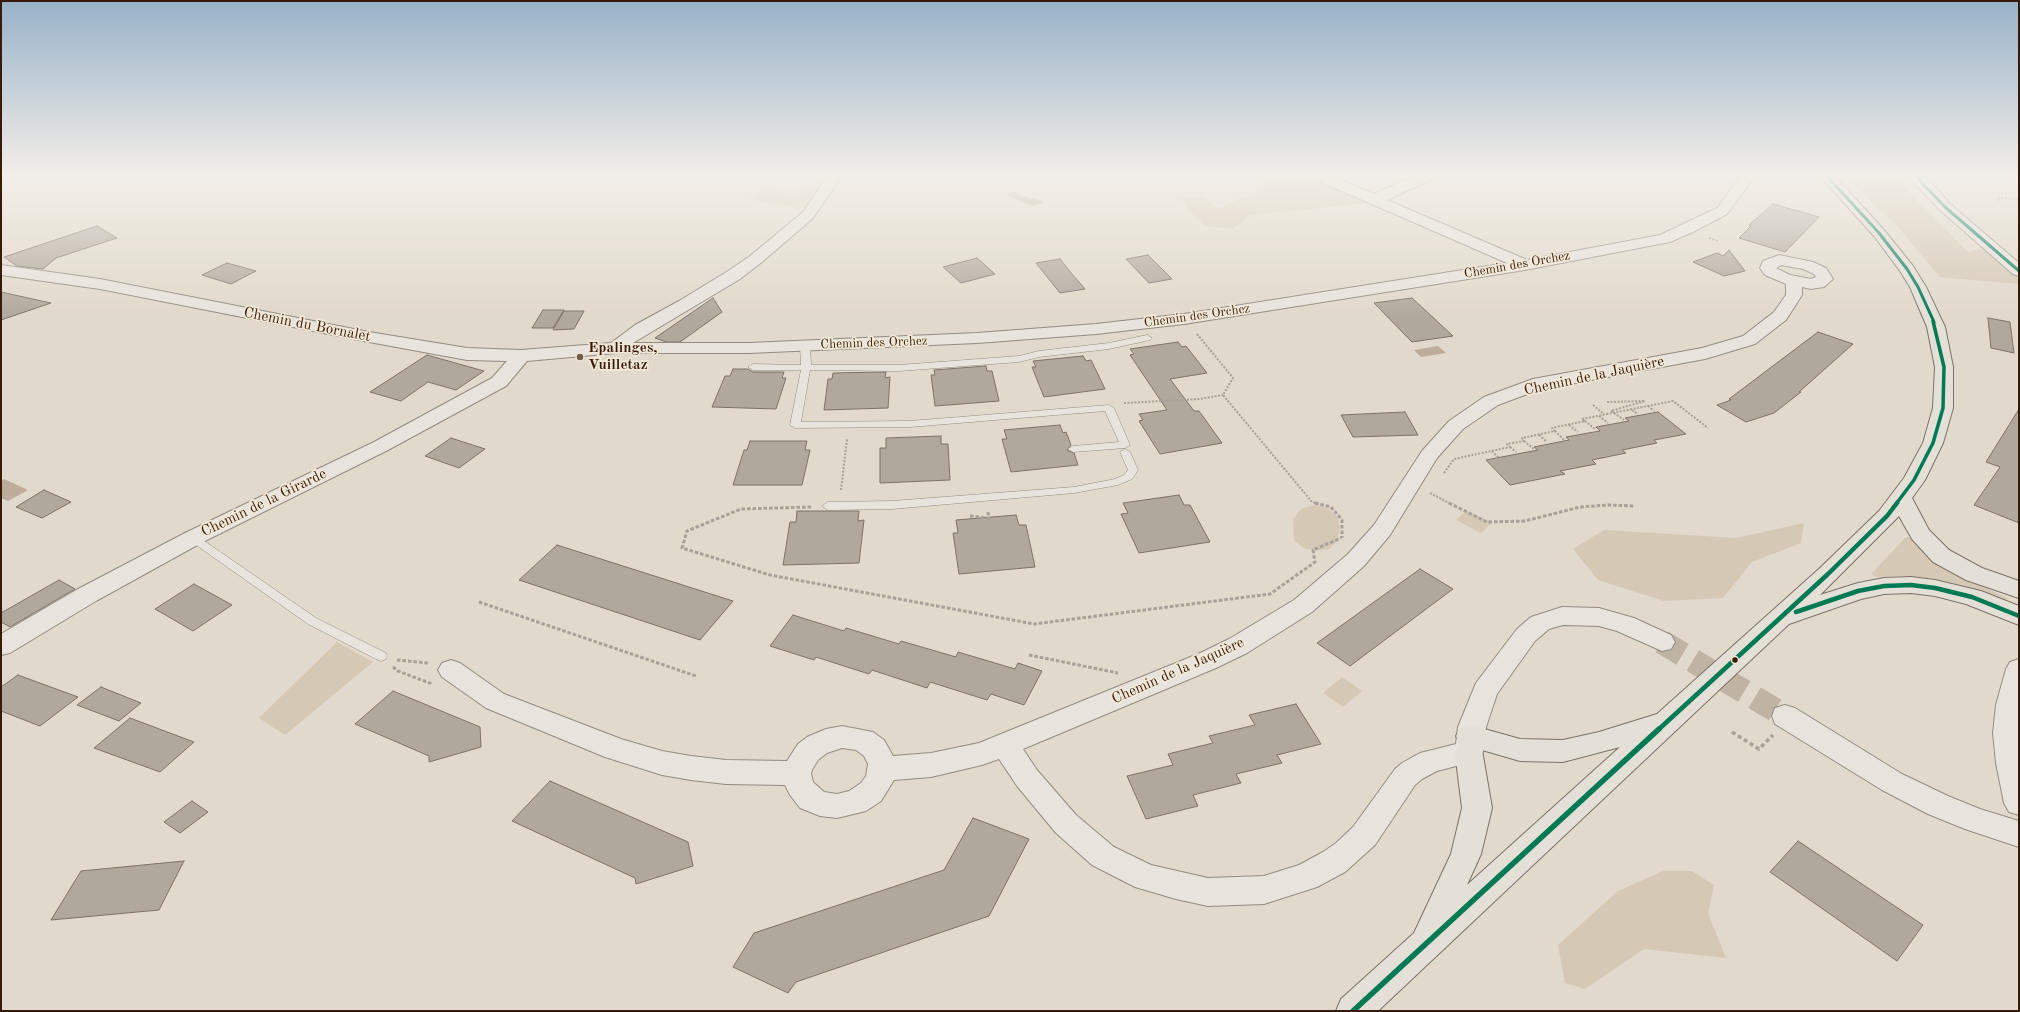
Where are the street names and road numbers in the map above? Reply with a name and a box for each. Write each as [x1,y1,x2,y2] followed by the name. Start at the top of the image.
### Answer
[1463,248,1571,282] street label: Chemin des Orchez
[1143,301,1251,331] street label: Chemin des Orchez
[242,304,372,346] street label: Chemin du Bornalet
[820,333,928,353] street label: Chemin des Orchez
[1522,352,1666,400] street label: Chemin de la Jaquière
[198,465,330,541] street label: Chemin de la Girarde
[1109,634,1247,708] street label: Chemin de la Jaquière

